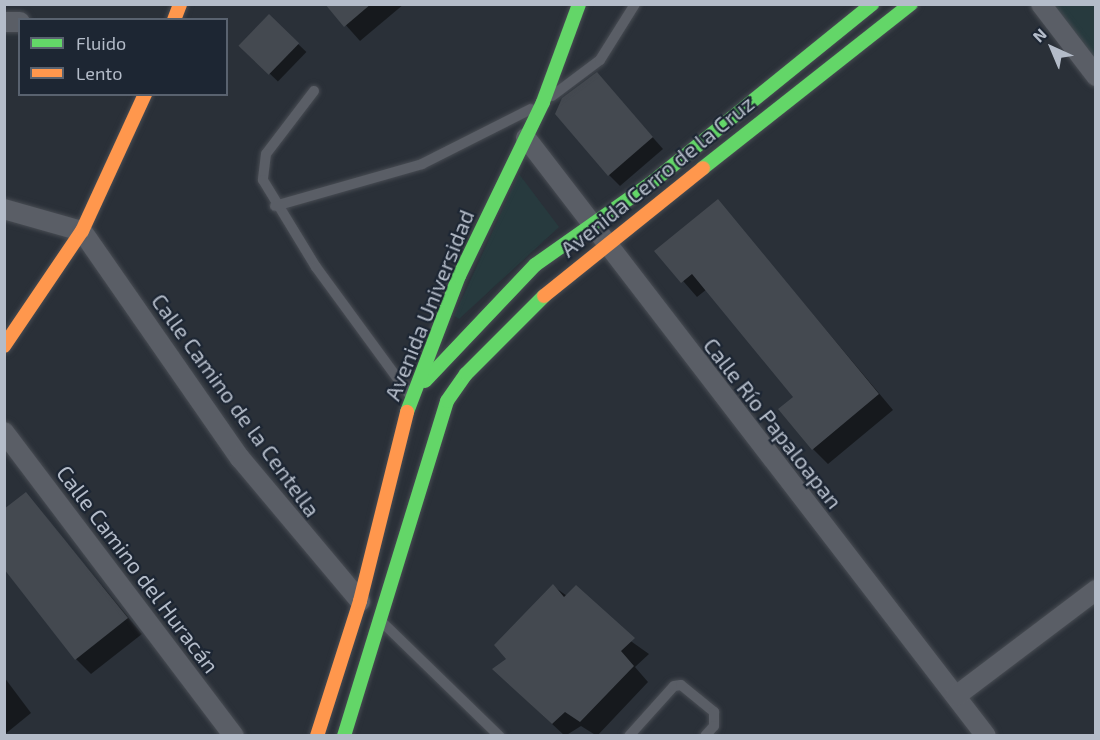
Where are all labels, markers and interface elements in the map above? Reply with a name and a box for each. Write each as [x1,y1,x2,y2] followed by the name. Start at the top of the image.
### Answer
[18,18,228,96] legend
[1022,18,1082,78] north arrow
[1028,24,1050,46] text: N
[76,32,126,54] text: Fluido
[76,62,122,84] text: Lento
[555,90,759,262] street label: Avenida Cerro de la Cruz
[379,206,479,404] street label: Avenida Universidad
[146,288,326,522] street label: Calle Camino de la Centella
[698,332,848,514] street label: Calle Río Papaloapan
[51,460,225,678] street label: Calle Camino del Huracán

